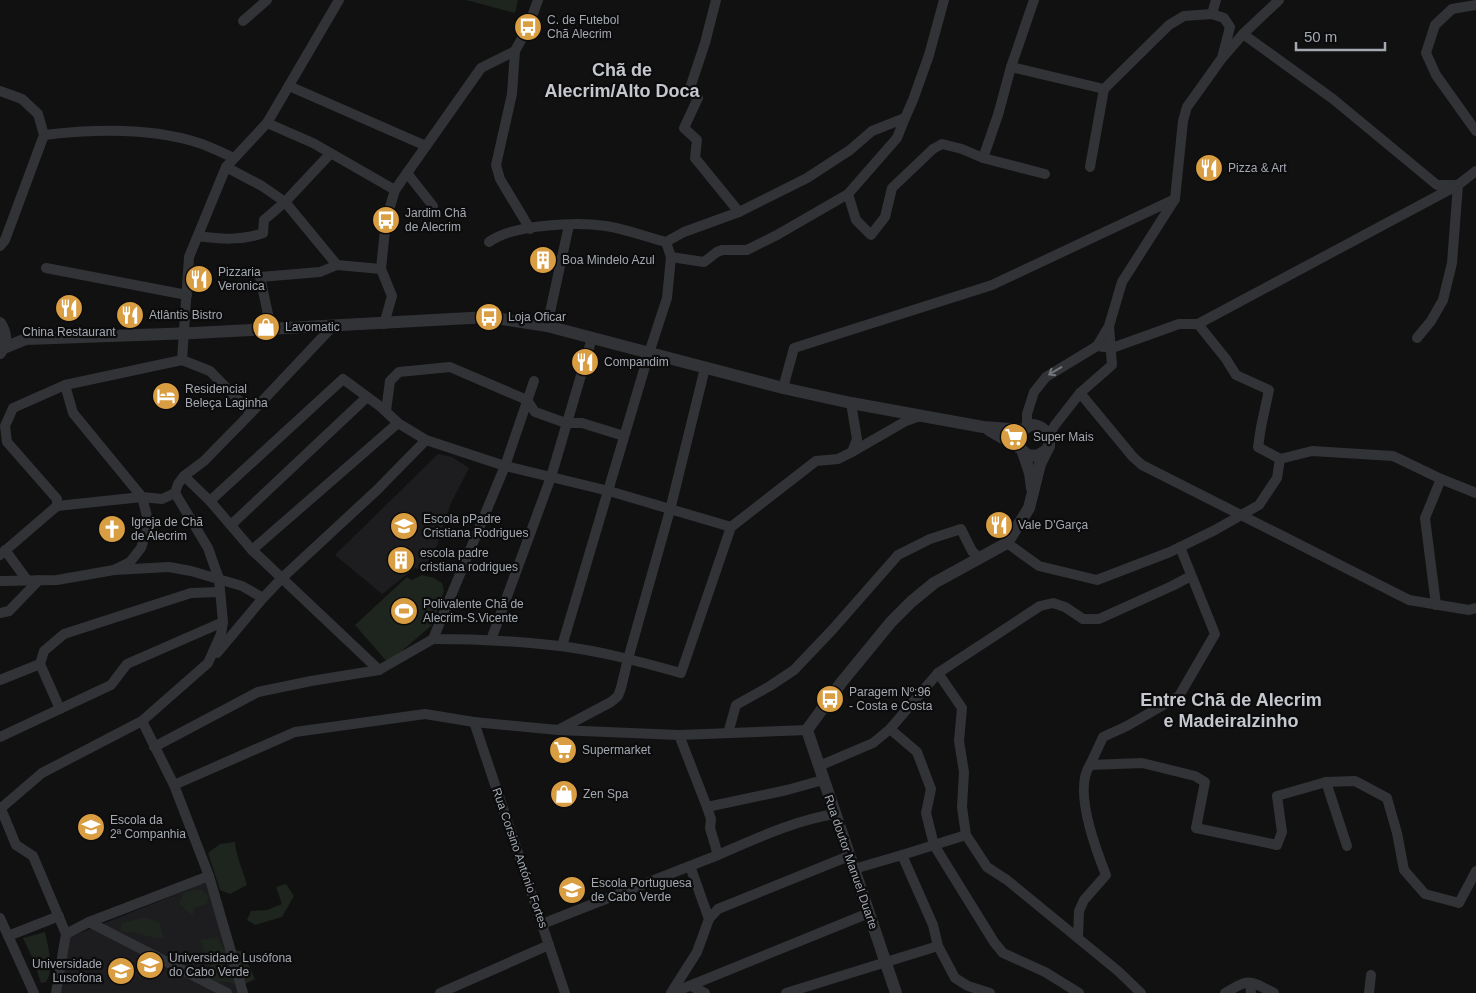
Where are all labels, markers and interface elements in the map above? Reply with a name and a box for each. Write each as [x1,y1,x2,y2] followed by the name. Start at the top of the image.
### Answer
[513,12,543,42] bus stop icon: C. de Futebol Chã Alecrim
[547,13,619,41] place label: C. de Futebol Chã Alecrim
[1296,20,1385,52] scale bar
[1304,28,1337,45] text: 50 m
[544,60,701,101] district label: Chã de Alecrim/Alto Doca
[1194,153,1224,183] restaurant icon: Pizza & Art
[1228,161,1287,175] place label: Pizza & Art
[371,205,401,235] bus stop icon: Jardim Chã de Alecrim
[405,206,467,234] place label: Jardim Chã de Alecrim
[528,245,558,275] building icon: Boa Mindelo Azul
[562,253,655,267] place label: Boa Mindelo Azul
[184,264,214,294] restaurant icon: Pizzaria Veronica
[218,265,265,293] place label: Pizzaria Veronica
[54,293,84,323] restaurant icon: China Restaurant
[115,300,145,330] restaurant icon: Atlântis Bistro
[474,302,504,332] bus stop icon: Loja Oficar
[149,308,223,322] place label: Atlântis Bistro
[508,310,566,324] place label: Loja Oficar
[251,312,281,342] shop icon: Lavomatic
[285,320,340,334] place label: Lavomatic
[22,325,116,339] place label: China Restaurant
[570,347,600,377] restaurant icon: Compandim
[604,355,669,369] place label: Compandim
[1049,367,1063,377] one-way arrow
[151,381,181,411] hotel icon: Residencial Beleça Laginha
[185,382,268,410] place label: Residencial Beleça Laginha
[999,422,1029,452] supermarket icon: Super Mais
[1033,430,1094,444] place label: Super Mais
[984,510,1014,540] restaurant icon: Vale D'Garça
[389,511,419,541] school or university icon: Escola pPadre Cristiana Rodrigues
[423,512,528,540] place label: Escola pPadre Cristiana Rodrigues
[97,514,127,544] church icon: Igreja de Chã de Alecrim
[131,515,203,543] place label: Igreja de Chã de Alecrim
[1018,518,1088,532] place label: Vale D'Garça
[386,545,416,575] building icon: escola padre cristiana rodrigues
[420,546,518,574] place label: escola padre cristiana rodrigues
[389,596,419,626] sports icon: Polivalente Chã de Alecrim-S.Vicente
[423,597,524,625] place label: Polivalente Chã de Alecrim-S.Vicente
[815,684,845,714] bus stop icon: Paragem Nº:96 - Costa e Costa
[849,685,933,713] place label: Paragem Nº:96 - Costa e Costa
[1140,690,1322,731] district label: Entre Chã de Alecrim e Madeiralzinho
[548,735,578,765] supermarket icon: Supermarket
[582,743,651,757] place label: Supermarket
[549,779,579,809] shop icon: Zen Spa
[489,786,551,930] street label: Rua Corsino António Fortes
[583,787,629,801] place label: Zen Spa
[821,793,881,931] street label: Rua doutor Manuel Duarte
[76,812,106,842] school or university icon: Escola da 2ª Companhia
[110,813,186,841] place label: Escola da 2ª Companhia
[557,875,587,905] school or university icon: Escola Portuguesa de Cabo Verde
[591,876,692,904] place label: Escola Portuguesa de Cabo Verde
[135,950,165,980] school or university icon: Universidade Lusófona do Cabo Verde
[169,951,292,979] place label: Universidade Lusófona do Cabo Verde
[106,956,136,986] school or university icon: Universidade Lusofona
[32,957,102,985] place label: Universidade Lusofona

